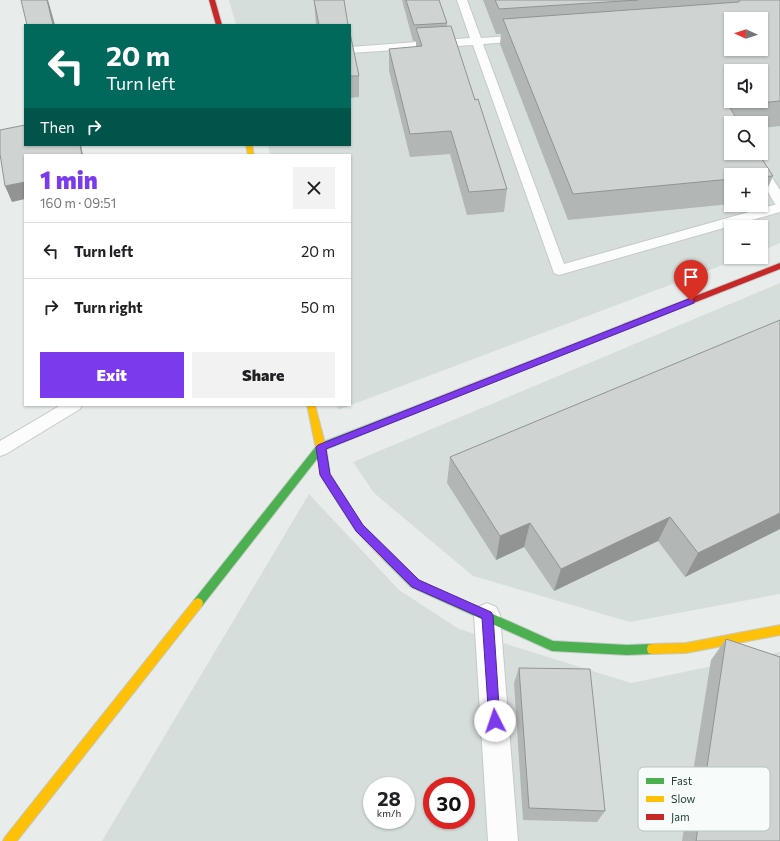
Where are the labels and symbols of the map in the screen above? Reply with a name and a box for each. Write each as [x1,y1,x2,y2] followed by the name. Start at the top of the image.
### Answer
[724,12,768,56] north arrow
[674,260,708,301] pin
[474,700,516,742] position arrow
[638,767,770,831] legend
[671,774,693,787] text: Fast
[423,777,475,829] speed limit sign: 30
[671,792,696,805] text: Slow
[671,810,690,824] text: Jam

